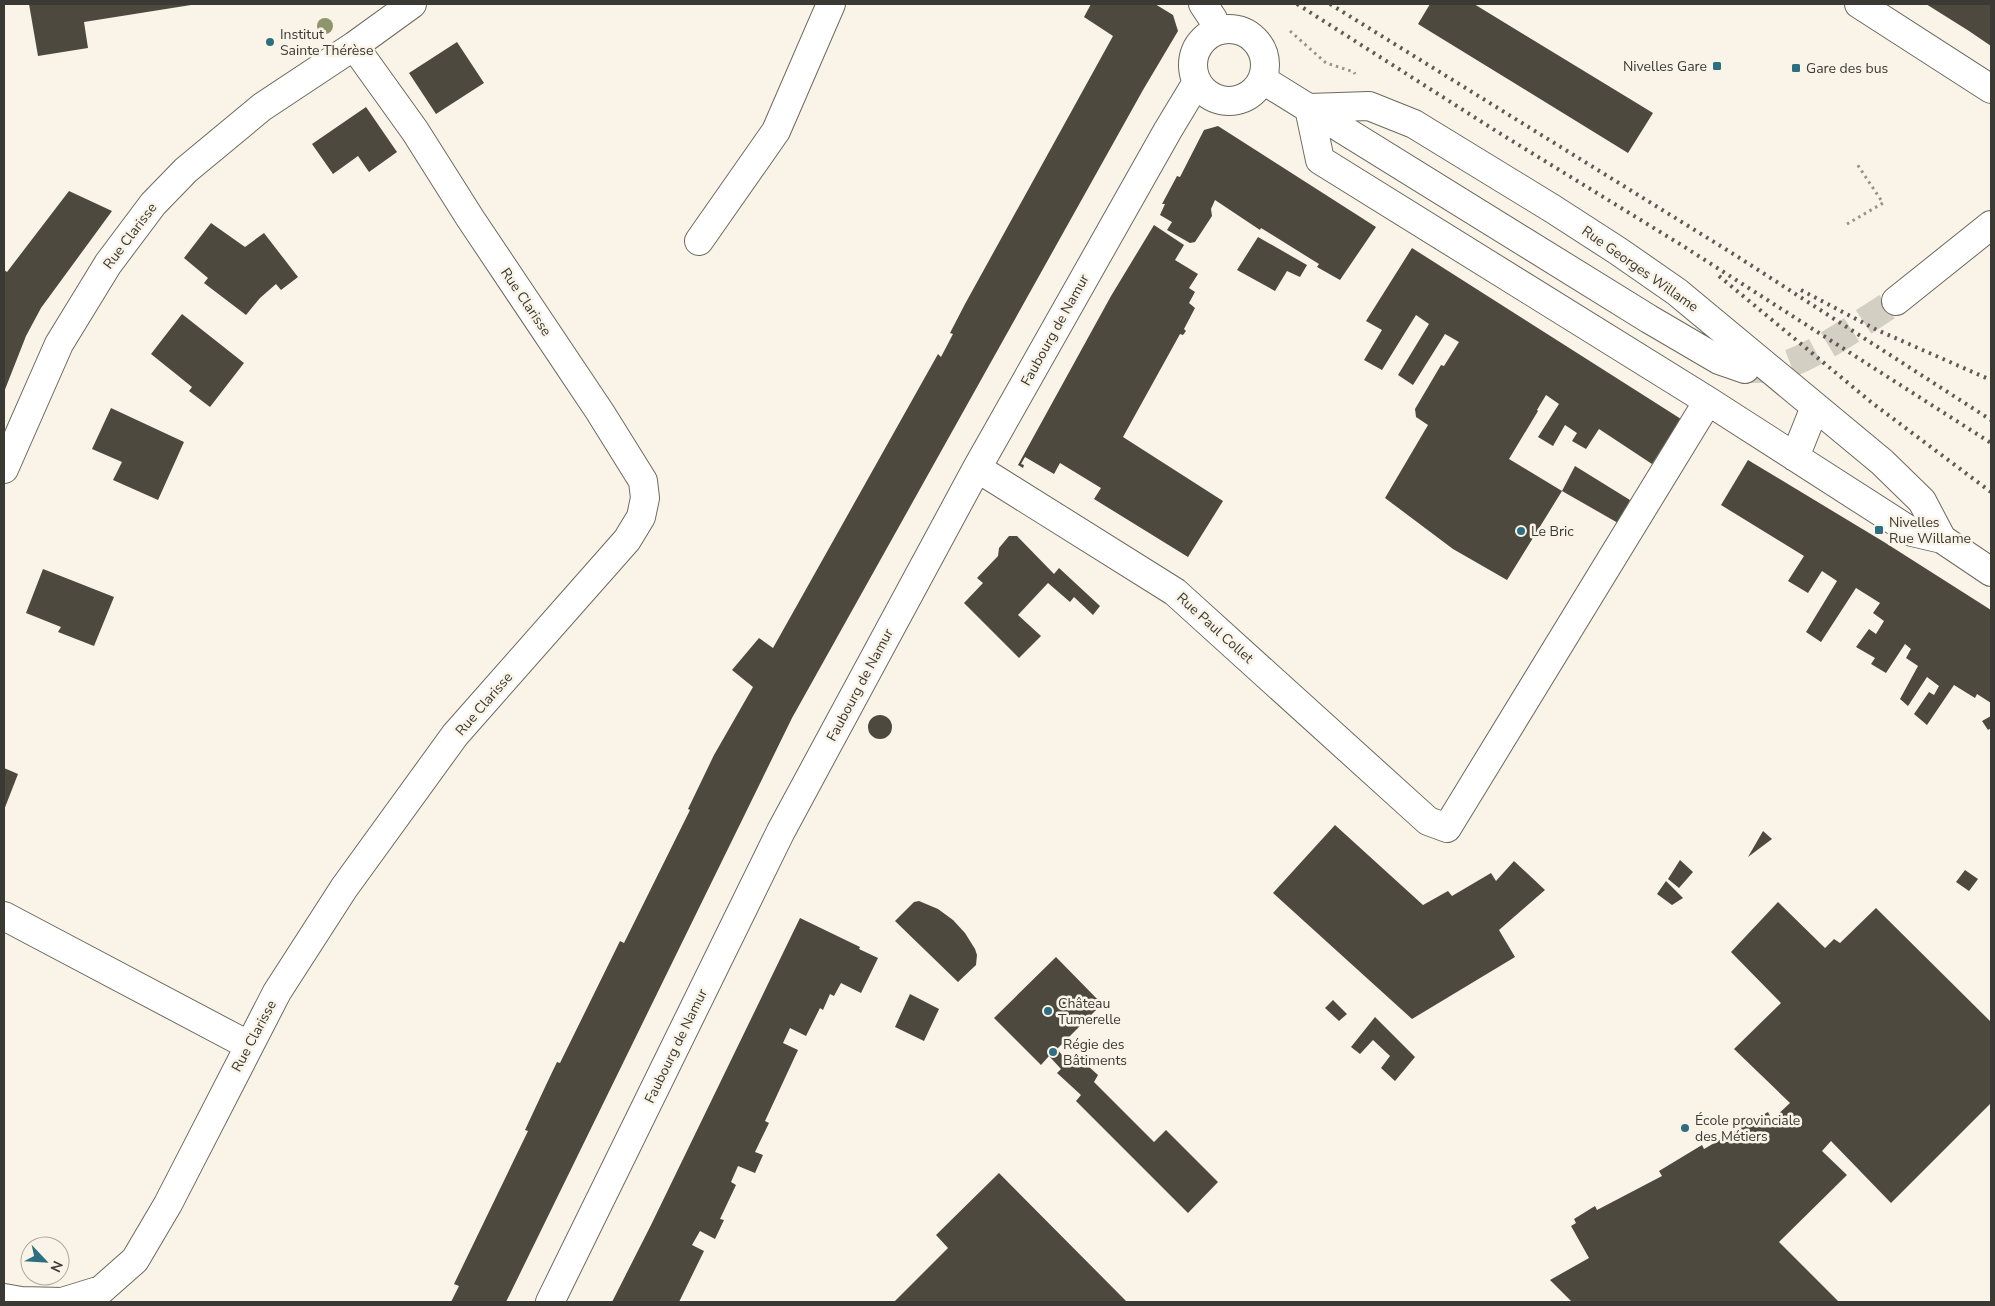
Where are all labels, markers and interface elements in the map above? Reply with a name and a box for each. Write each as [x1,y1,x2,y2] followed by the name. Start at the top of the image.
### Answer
[280,25,374,60] place label: Institut Sainte Thérèse
[264,36,276,48] marker: Institut Sainte Thérèse
[1623,57,1707,76] place label: Nivelles Gare
[1806,59,1889,78] place label: Gare des bus
[1711,60,1723,72] marker: Nivelles Gare
[1790,62,1802,74] marker: Gare des bus
[99,199,161,273] street label: Rue Clarisse
[1578,222,1702,316] street label: Rue Georges Willame
[496,264,556,340] street label: Rue Clarisse
[1016,271,1094,389] street label: Faubourg de Namur
[1889,513,1971,548] place label: Nivelles Rue Willame
[1531,522,1574,541] place label: Le Bric
[1873,524,1885,536] marker: Nivelles Rue Willame
[1515,525,1527,537] marker: Le Bric
[1173,588,1258,668] street label: Rue Paul Collet
[822,625,898,745] street label: Faubourg de Namur
[451,668,517,740] street label: Rue Clarisse
[640,986,712,1106] street label: Faubourg de Namur
[1058,994,1121,1029] place label: Château Tumerelle
[227,997,281,1075] street label: Rue Clarisse
[1042,1005,1054,1017] marker: Château Tumerelle
[1063,1035,1127,1070] place label: Régie des Bâtiments
[1047,1046,1059,1058] marker: Régie des Bâtiments
[1695,1111,1800,1146] place label: École provinciale des Métiers
[1679,1122,1691,1134] marker: École provinciale des Métiers
[20,1236,70,1286] north arrow
[46,1258,67,1275] text: N

